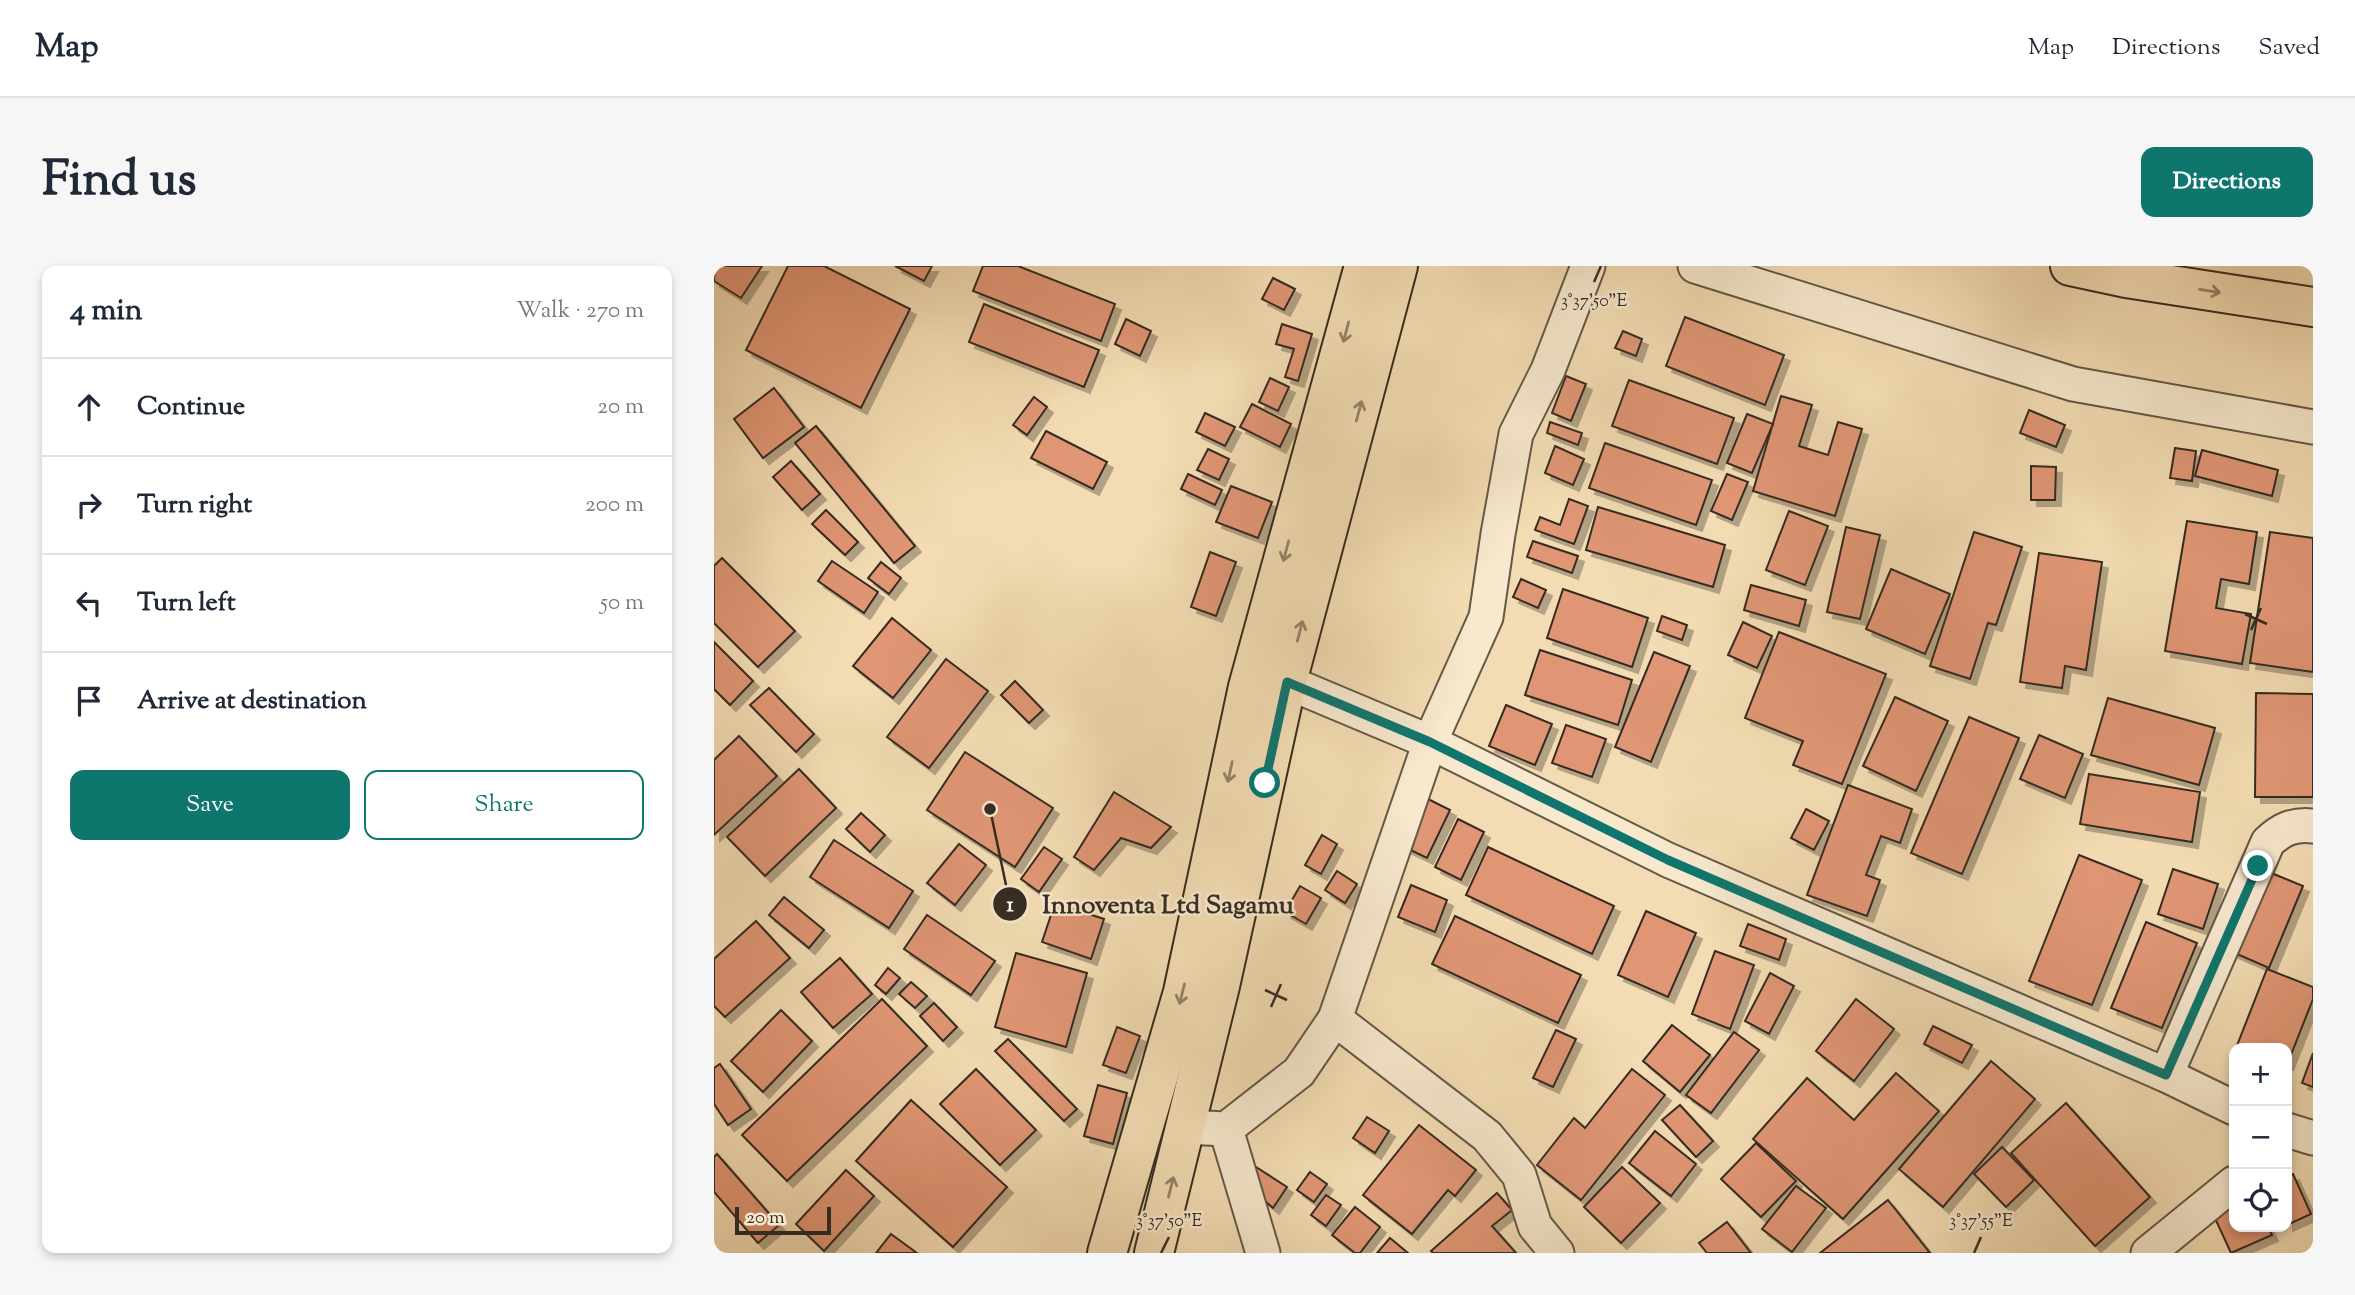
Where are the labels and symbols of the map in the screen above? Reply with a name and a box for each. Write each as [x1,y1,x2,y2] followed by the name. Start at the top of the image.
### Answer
[2198,285,2221,298] one-way arrow
[1561,289,1627,315] text: 3°37'50"E
[1339,320,1352,343] one-way arrow
[1353,401,1366,423] one-way arrow
[1278,540,1291,562] one-way arrow
[1294,620,1307,643] one-way arrow
[1223,760,1237,783] one-way arrow
[1249,767,1280,798] route start
[2242,850,2273,881] route end
[993,880,1307,927] callout: Innoventa Ltd Sagamu
[1042,888,1294,925] text: Innoventa Ltd Sagamu
[1006,891,1014,921] text: 1
[1175,982,1188,1005] one-way arrow
[1165,1176,1178,1199] one-way arrow
[735,1204,831,1236] scale bar
[1136,1209,1202,1235] text: 3°37'50"E
[1949,1209,2013,1235] text: 3°37'55"E

